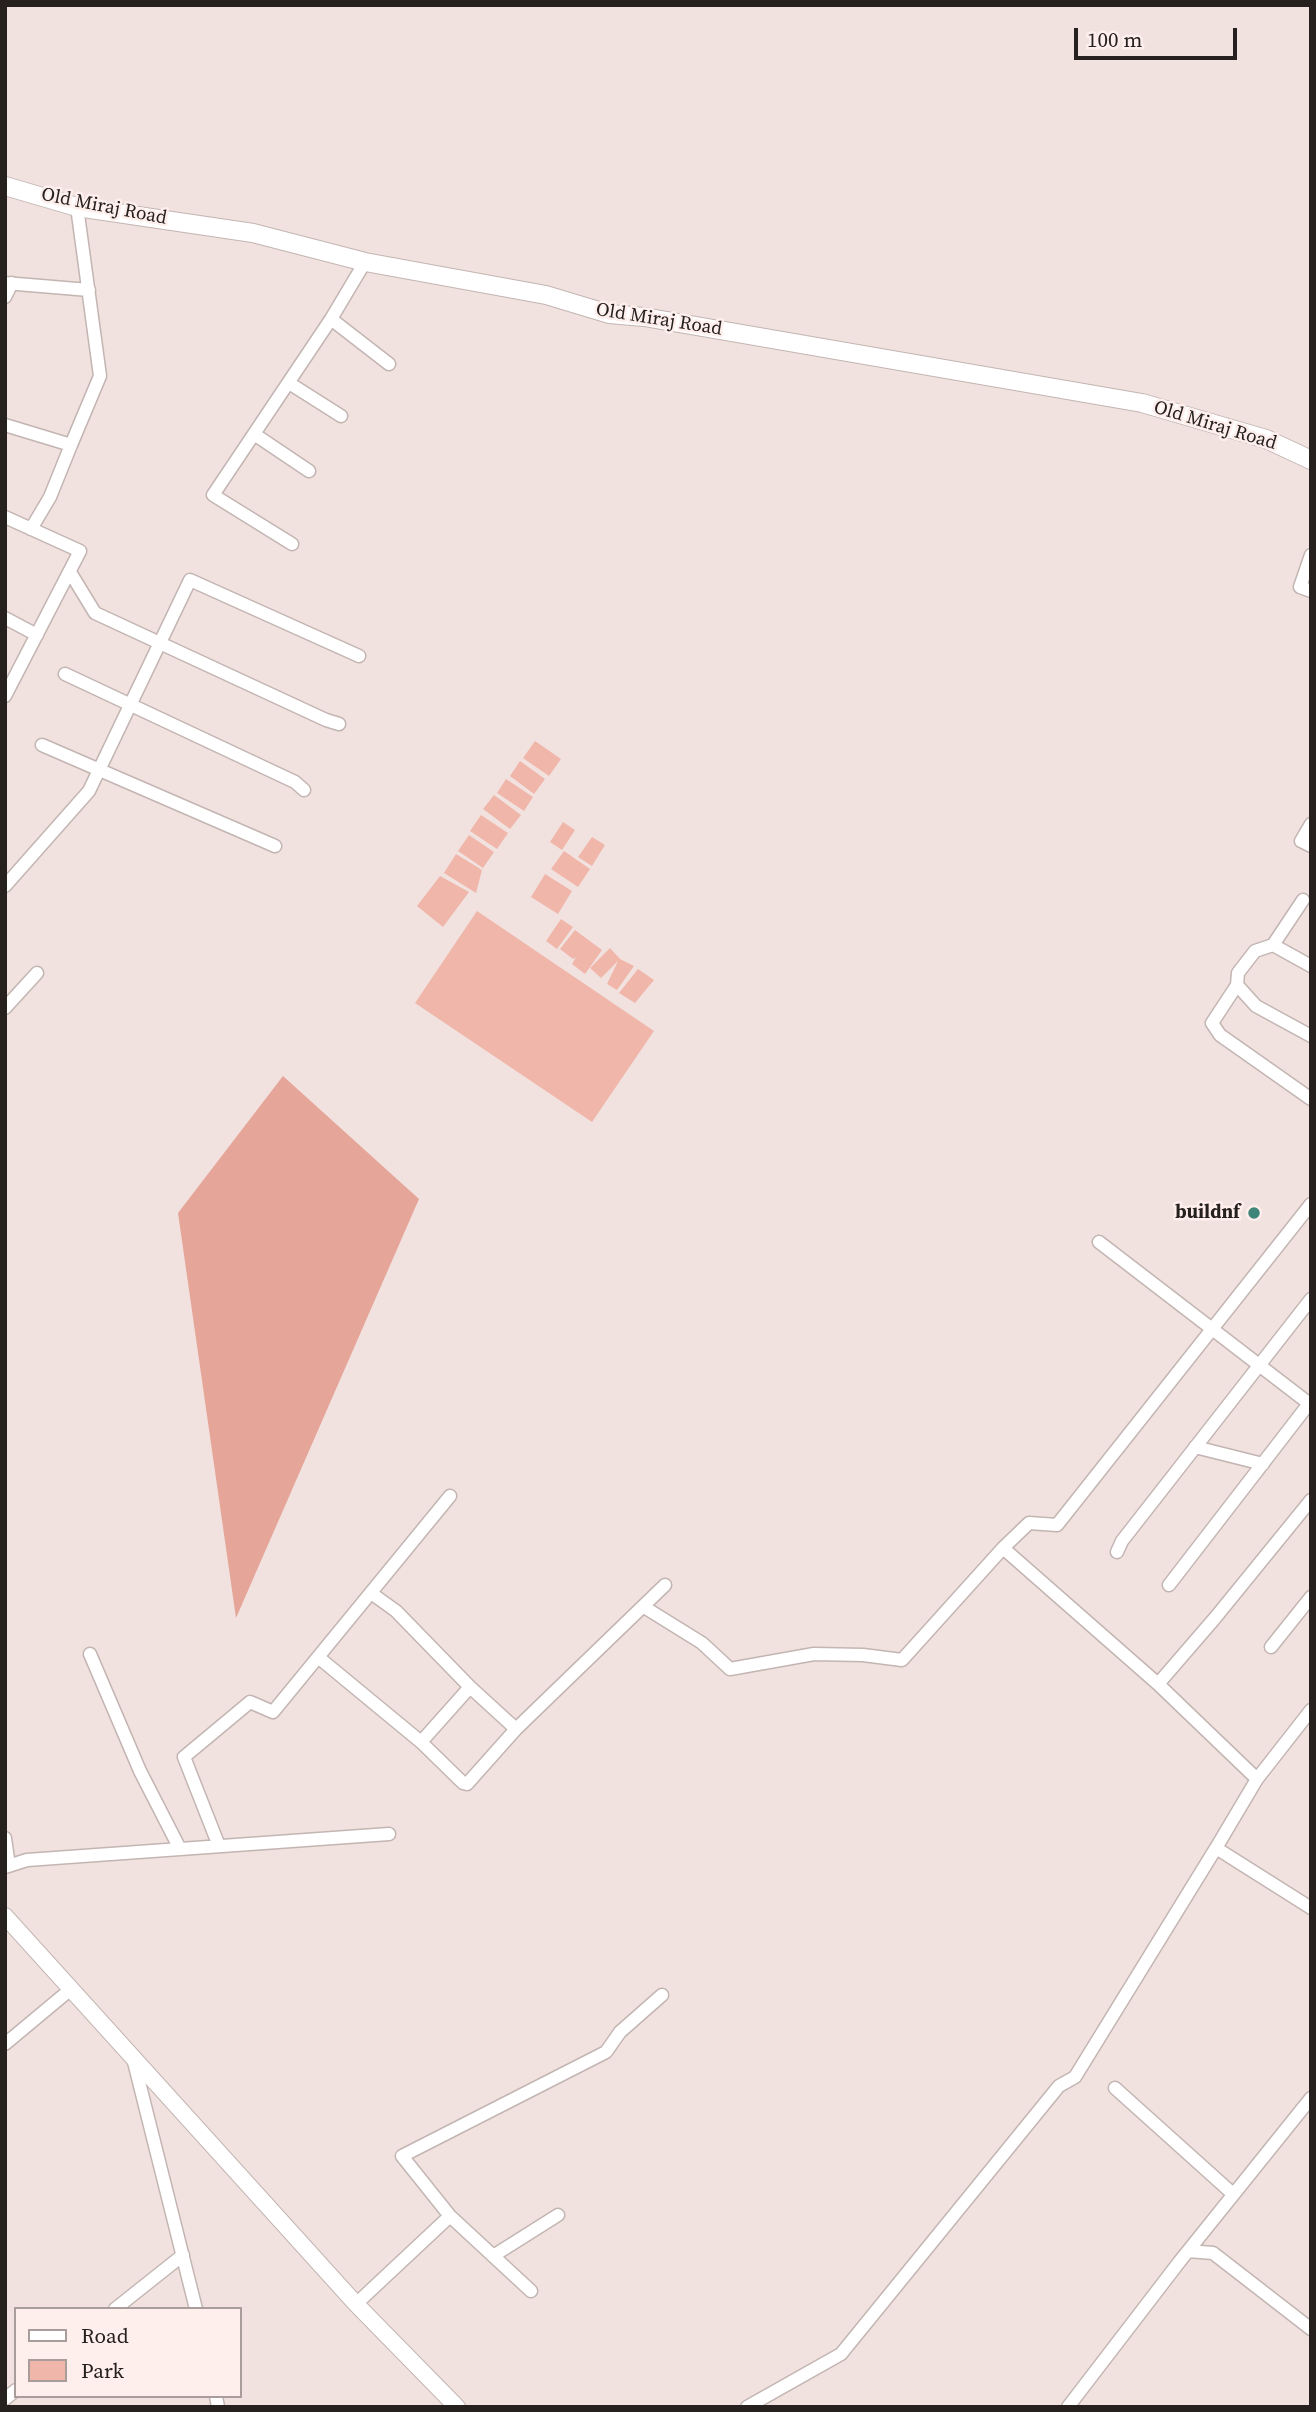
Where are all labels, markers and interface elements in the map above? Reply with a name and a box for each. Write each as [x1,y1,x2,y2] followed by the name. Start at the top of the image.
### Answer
[1078,14,1241,58] scale bar
[1087,25,1142,54] text: 100 m
[39,184,169,230] street label: Old Miraj Road
[594,299,724,341] street label: Old Miraj Road
[1151,396,1279,456] street label: Old Miraj Road
[1175,1202,1240,1224] place label: buildnf
[1246,1205,1262,1221] marker: buildnf
[14,2307,242,2398] legend
[81,2321,129,2350] text: Road
[81,2356,124,2385] text: Park

